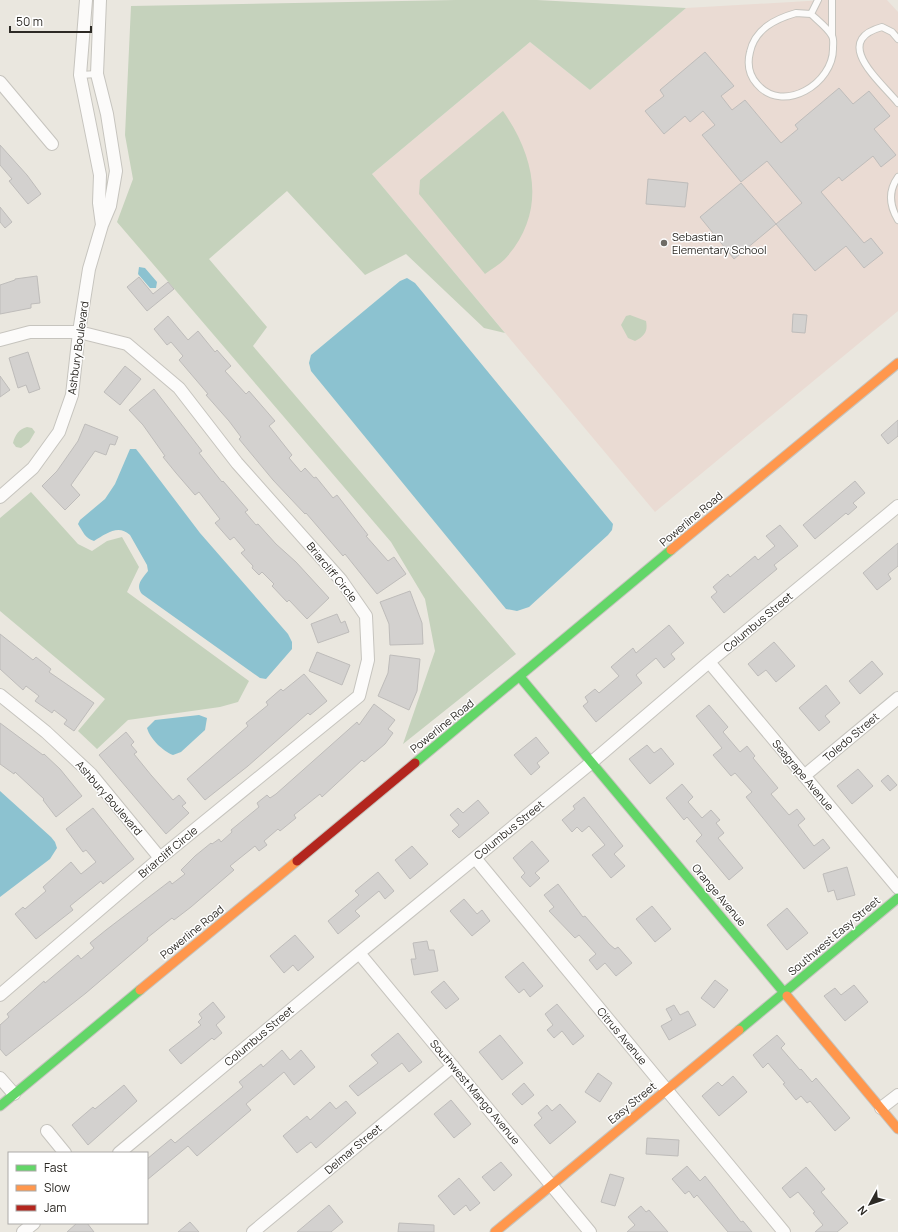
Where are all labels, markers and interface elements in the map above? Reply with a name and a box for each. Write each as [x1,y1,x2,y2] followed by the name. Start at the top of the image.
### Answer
[10,8,91,34] scale bar
[16,13,43,30] text: 50 m
[672,229,767,257] place label: Sebastian Elementary School
[659,238,669,248] marker: Sebastian Elementary School
[63,300,92,396] street label: Ashbury Boulevard
[656,488,725,549] street label: Powerline Road
[304,539,362,605] street label: Briarcliff Circle
[720,588,795,655] street label: Columbus Street
[407,695,477,756] street label: Powerline Road
[820,709,882,764] street label: Toledo Street
[769,736,838,814] street label: Seagrape Avenue
[73,757,146,838] street label: Ashbury Boulevard
[470,797,547,863] street label: Columbus Street
[135,822,201,881] street label: Briarcliff Circle
[689,860,750,929] street label: Orange Avenue
[784,893,883,979] street label: Southwest Easy Street
[157,901,227,962] street label: Powerline Road
[221,1002,296,1069] street label: Columbus Street
[594,1004,651,1068] street label: Citrus Avenue
[427,1036,524,1148] street label: Southwest Mango Avenue
[604,1078,659,1127] street label: Easy Street
[321,1120,384,1177] street label: Delmar Street
[8,1152,148,1224] legend
[44,1159,68,1176] text: Fast
[44,1179,70,1196] text: Slow
[850,1184,890,1224] north arrow
[44,1199,66,1216] text: Jam
[854,1203,870,1219] text: N

